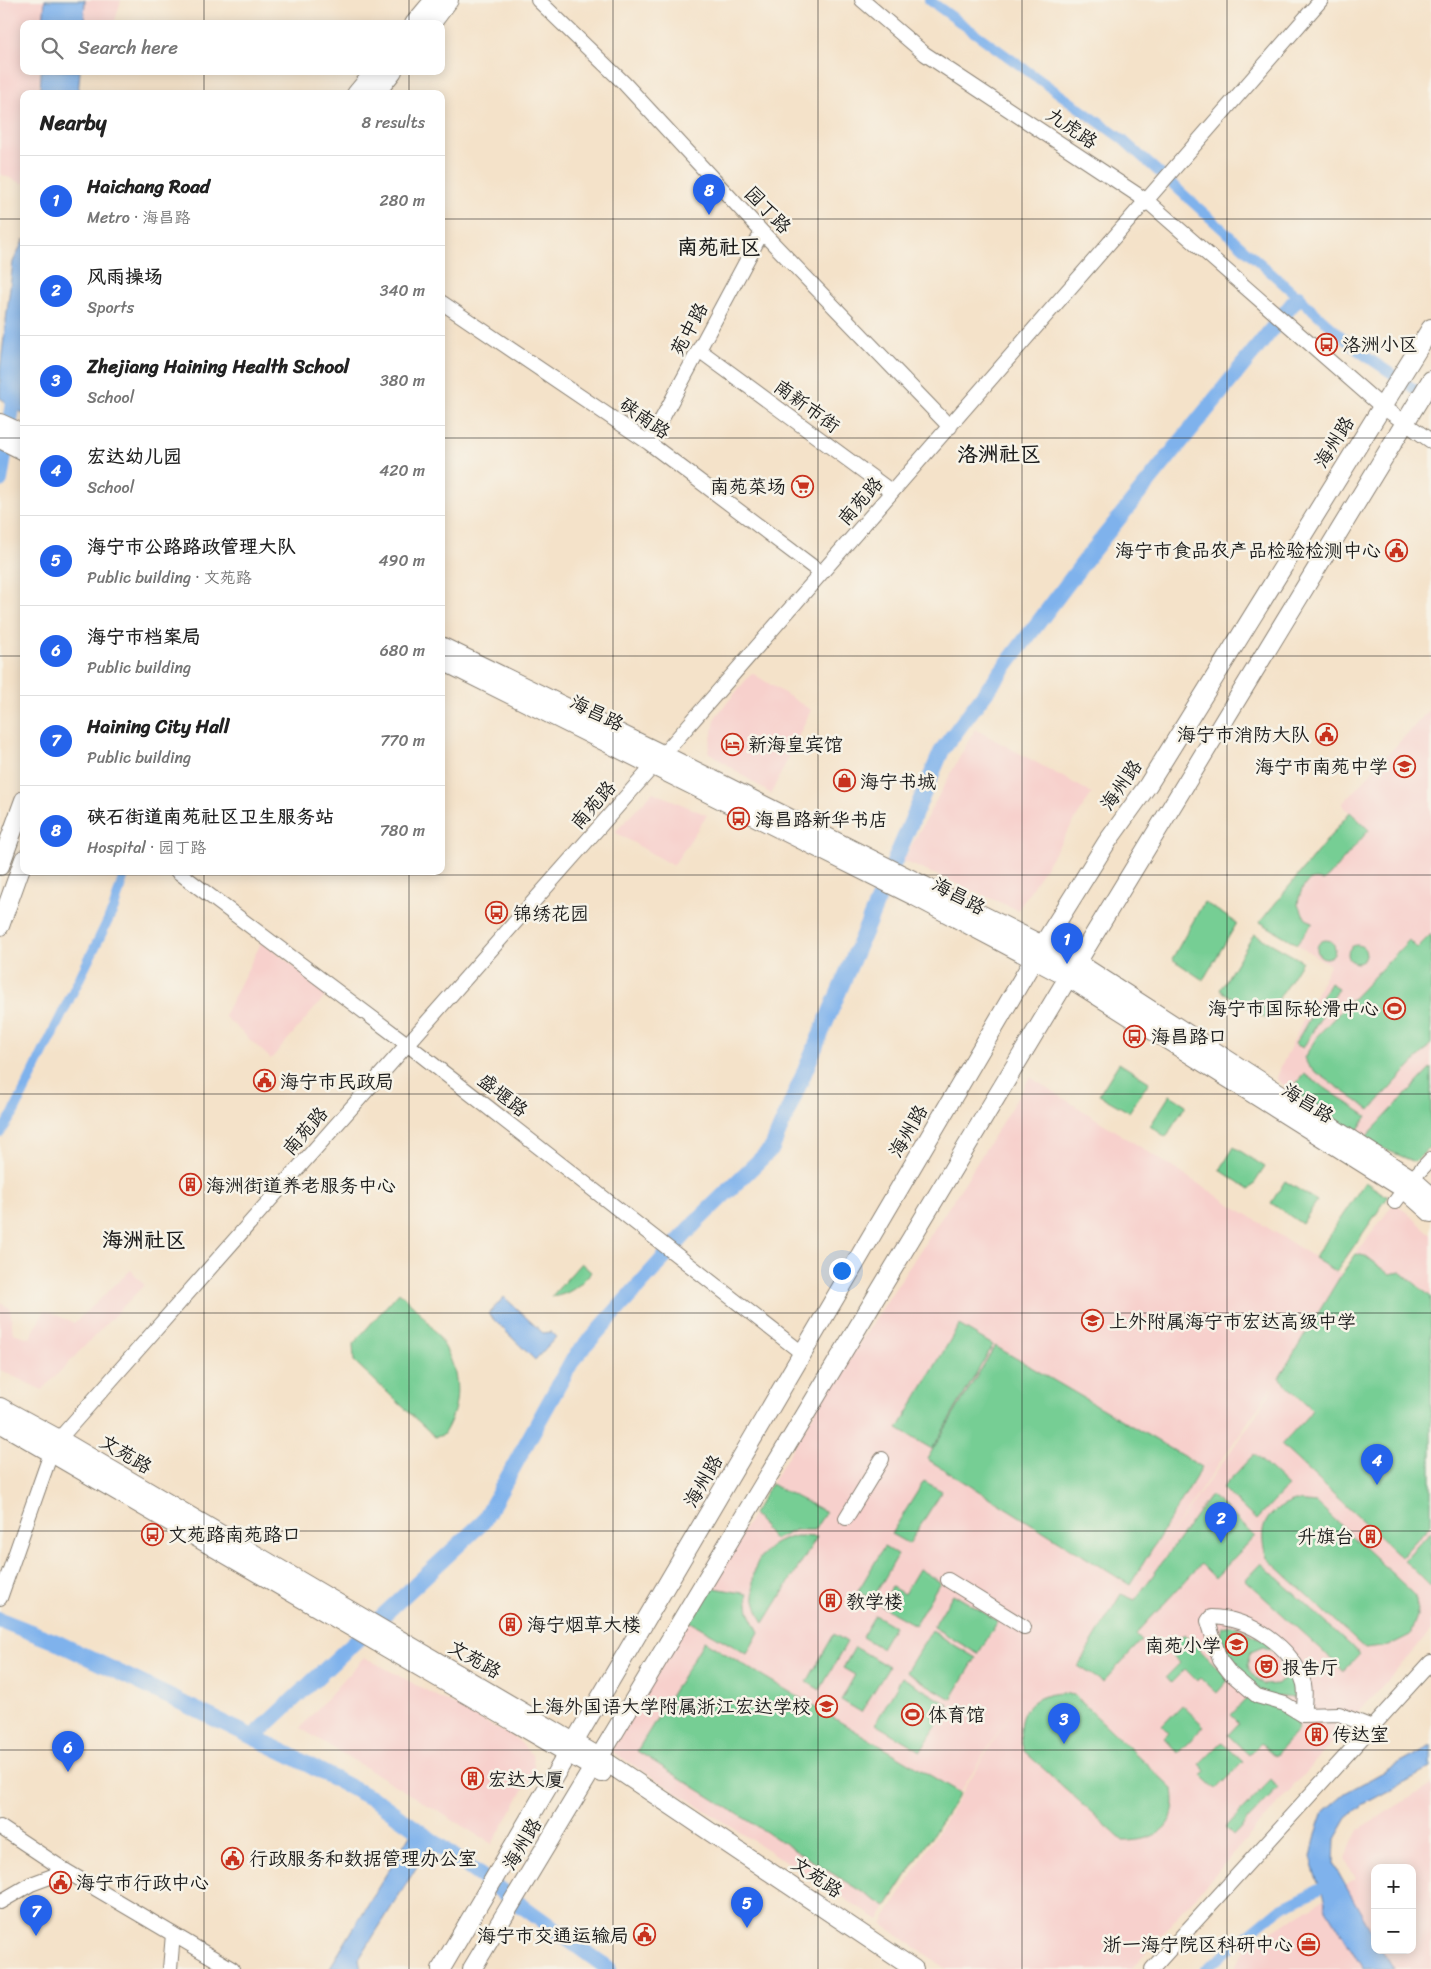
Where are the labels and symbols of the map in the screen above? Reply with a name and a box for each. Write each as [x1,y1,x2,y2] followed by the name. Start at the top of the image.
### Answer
[1039,98,1105,158] street label: 九虎路
[693,174,725,215] pin: 8
[736,178,800,242] street label: 园丁路
[677,228,761,266] district label: 南苑社区
[661,296,717,362] street label: 苑中路
[1342,328,1418,361] place label: 洛洲小区
[1314,332,1338,356] bus stop icon: 洛洲小区
[767,370,847,442] street label: 南新市街
[612,388,678,448] street label: 硖南路
[1305,409,1363,475] street label: 海州路
[957,435,1041,473] district label: 洛洲社区
[829,469,891,533] street label: 南苑路
[710,470,786,503] place label: 南苑菜场
[790,474,814,498] supermarket icon: 南苑菜场
[1115,534,1381,567] place label: 海宁市食品农产品检验检测中心
[1385,538,1409,562] public building icon: 海宁市食品农产品检验检测中心
[564,686,630,740] street label: 海昌路
[1177,718,1310,751] place label: 海宁市消防大队
[1314,722,1338,746] public building icon: 海宁市消防大队
[748,728,843,761] place label: 新海皇宾馆
[720,732,744,756] hotel icon: 新海皇宾馆
[1255,750,1388,783] place label: 海宁市南苑中学
[1091,752,1151,818] street label: 海州路
[1392,754,1416,778] school or university icon: 海宁市南苑中学
[860,765,936,798] place label: 海宁书城
[832,769,856,793] shop icon: 海宁书城
[562,773,624,837] street label: 南苑路
[755,803,888,836] place label: 海昌路新华书店
[727,807,751,831] bus stop icon: 海昌路新华书店
[926,868,992,924] street label: 海昌路
[513,897,589,930] place label: 锦绣花园
[485,901,509,925] bus stop icon: 锦绣花园
[1051,923,1083,964] pin: 1
[1208,992,1379,1025] place label: 海宁市国际轮滑中心
[1383,996,1407,1020] sports icon: 海宁市国际轮滑中心
[1151,1020,1227,1053] place label: 海昌路口
[1123,1024,1147,1048] bus stop icon: 海昌路口
[470,1064,536,1126] street label: 盛堰路
[280,1065,394,1098] place label: 海宁市民政局
[252,1069,276,1093] public building icon: 海宁市民政局
[1275,1074,1341,1132] street label: 海昌路
[879,1098,937,1164] street label: 海州路
[274,1099,336,1163] street label: 南苑路
[206,1169,396,1202] place label: 海洲街道养老服务中心
[178,1173,202,1197] building icon: 海洲街道养老服务中心
[102,1221,186,1259] district label: 海洲社区
[829,1258,855,1284] your location
[1109,1305,1356,1338] place label: 上外附属海宁市宏达高级中学
[1081,1309,1105,1333] school or university icon: 上外附属海宁市宏达高级中学
[93,1425,159,1483] street label: 文苑路
[1361,1444,1393,1485] pin: 4
[674,1448,732,1514] street label: 海州路
[1205,1502,1237,1543] pin: 2
[168,1518,301,1551] place label: 文苑路南苑路口
[1297,1520,1354,1553] place label: 升旗台
[140,1522,164,1546] bus stop icon: 文苑路南苑路口
[1358,1524,1382,1548] building icon: 升旗台
[846,1585,903,1618] place label: 教学楼
[818,1589,842,1613] building icon: 教学楼
[527,1608,641,1641] place label: 海宁烟草大楼
[499,1612,523,1636] building icon: 海宁烟草大楼
[1145,1629,1221,1662] place label: 南苑小学
[442,1630,508,1688] street label: 文苑路
[1225,1633,1249,1657] school or university icon: 南苑小学
[1282,1651,1339,1684] place label: 报告厅
[1254,1655,1278,1679] theatre icon: 报告厅
[526,1690,811,1723] place label: 上海外国语大学附属浙江宏达学校
[815,1694,839,1718] school or university icon: 上海外国语大学附属浙江宏达学校
[928,1698,985,1731] place label: 体育馆
[900,1702,924,1726] sports icon: 体育馆
[1048,1703,1080,1744] pin: 3
[1332,1718,1389,1751] place label: 传达室
[1304,1722,1328,1746] building icon: 传达室
[52,1731,84,1772] pin: 6
[488,1763,564,1796] place label: 宏达大厦
[460,1767,484,1791] building icon: 宏达大厦
[493,1811,551,1877] street label: 海州路
[249,1842,477,1875] place label: 行政服务和数据管理办公室
[221,1846,245,1870] public building icon: 行政服务和数据管理办公室
[784,1847,850,1907] street label: 文苑路
[76,1866,209,1899] place label: 海宁市行政中心
[48,1870,72,1894] public building icon: 海宁市行政中心
[731,1887,763,1928] pin: 5
[20,1895,52,1936] pin: 7
[477,1919,629,1952] place label: 海宁市交通运输局
[633,1923,657,1947] public building icon: 海宁市交通运输局
[1103,1928,1293,1961] place label: 浙一海宁院区科研中心
[1297,1932,1321,1956] office icon: 浙一海宁院区科研中心

